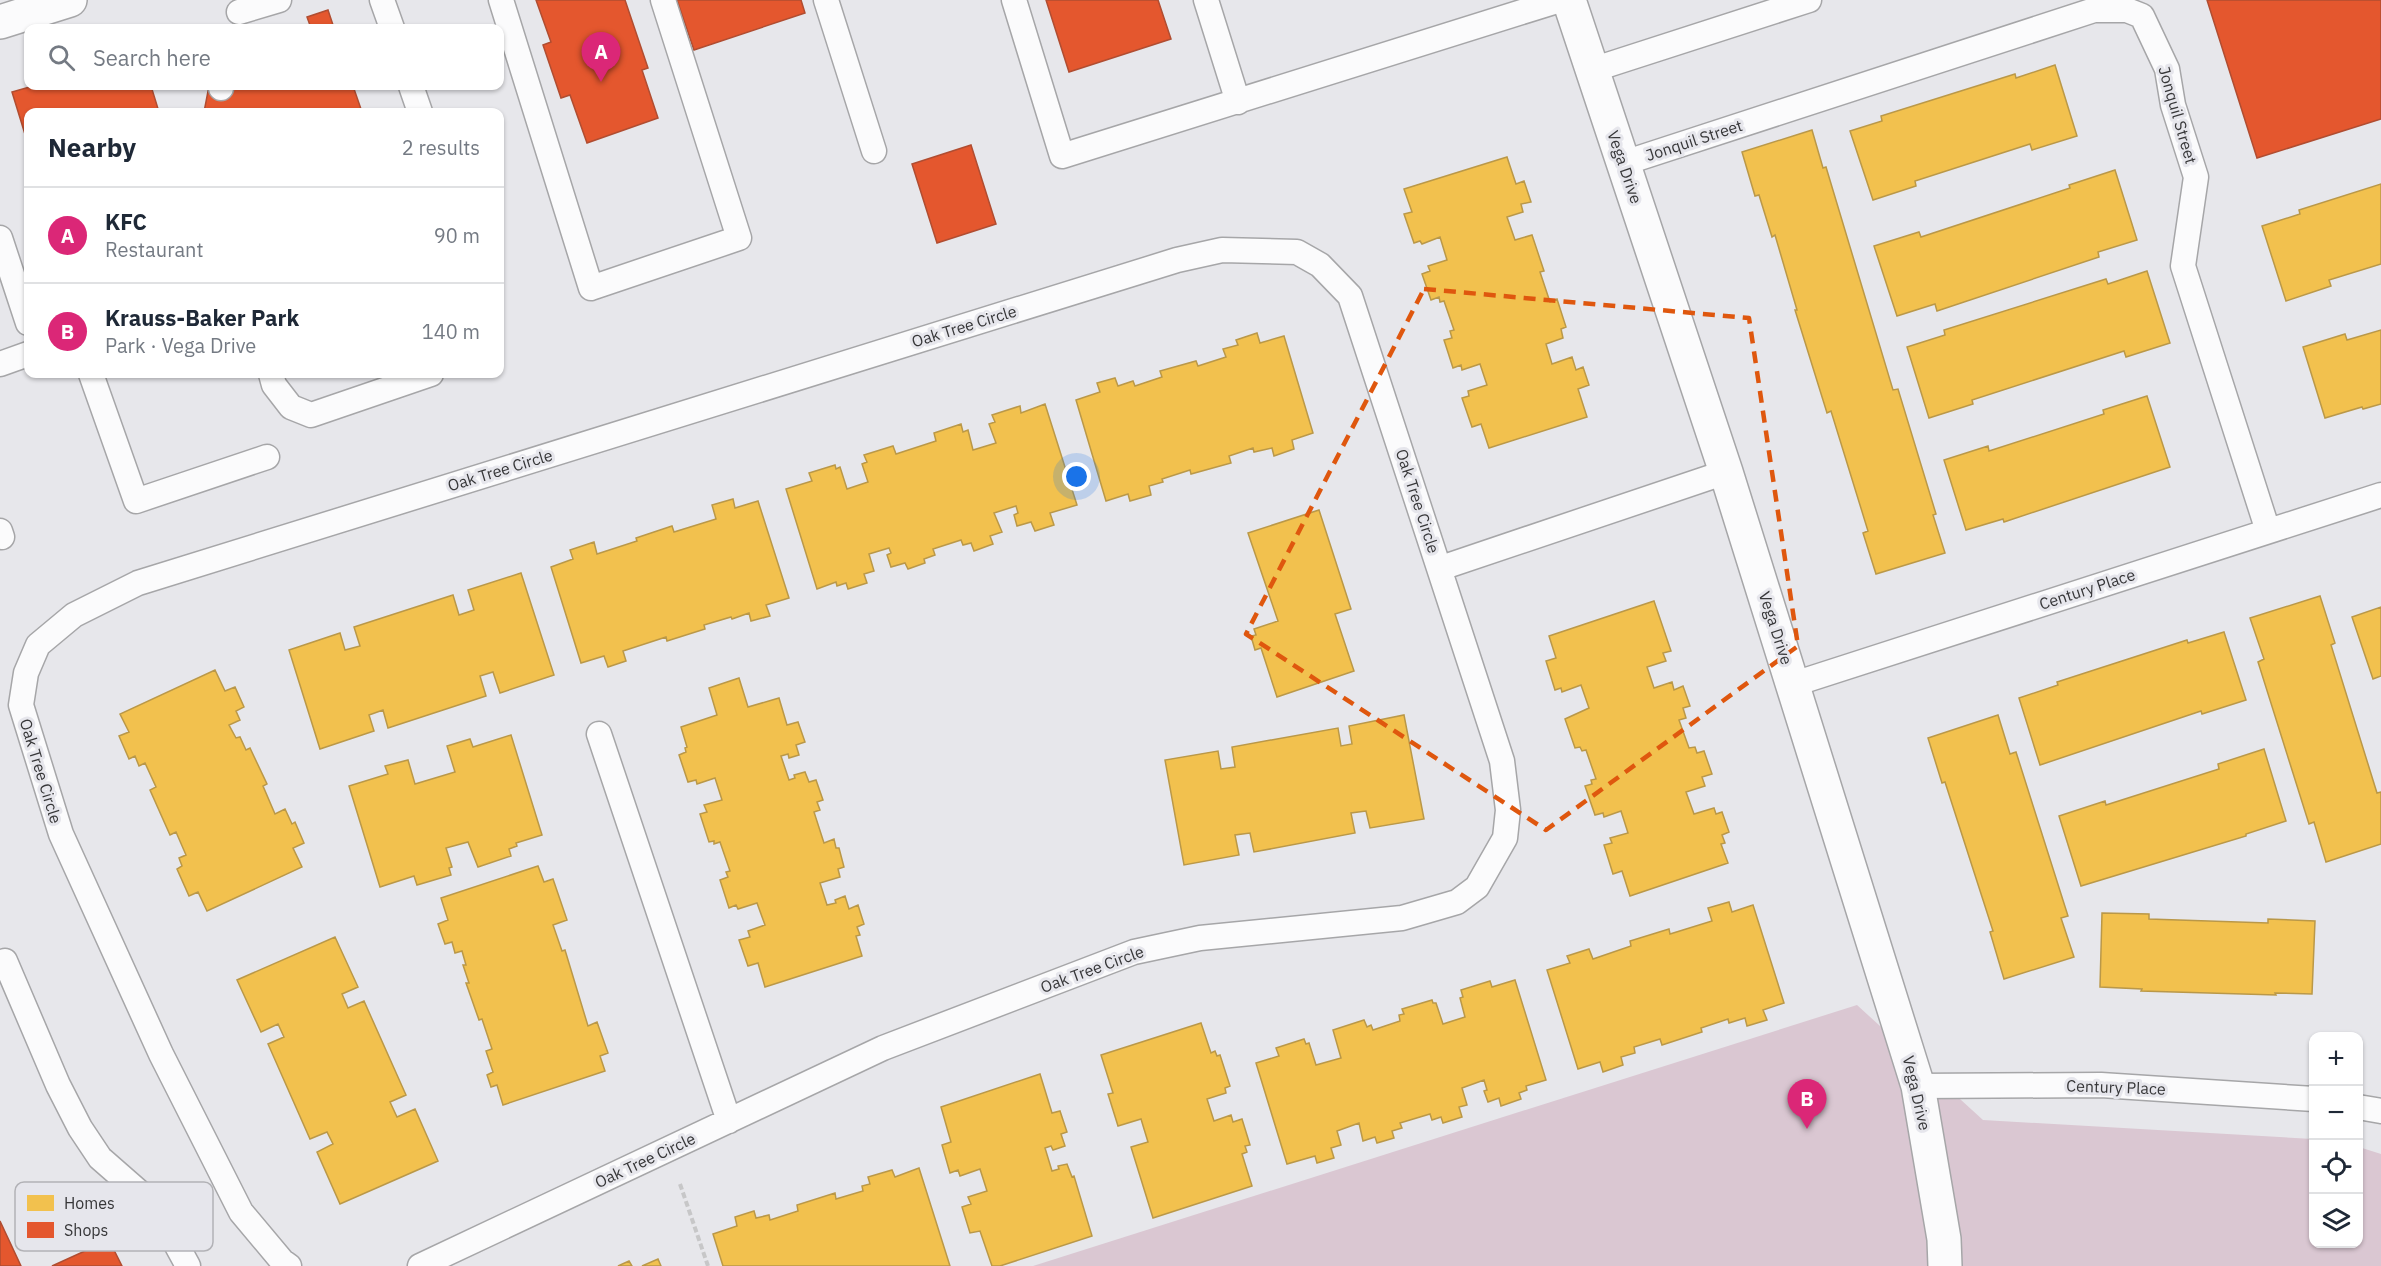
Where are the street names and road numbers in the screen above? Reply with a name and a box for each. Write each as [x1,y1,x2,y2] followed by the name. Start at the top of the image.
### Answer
[2155,64,2201,166] street label: Jonquil Street
[1643,115,1745,165] street label: Jonquil Street
[1603,128,1647,206] street label: Vega Drive
[909,301,1019,351] street label: Oak Tree Circle
[445,445,555,495] street label: Oak Tree Circle
[1392,446,1444,556] street label: Oak Tree Circle
[2037,564,2138,614] street label: Century Place
[1755,589,1797,667] street label: Vega Drive
[16,716,66,826] street label: Oak Tree Circle
[1038,941,1147,997] street label: Oak Tree Circle
[1899,1054,1935,1132] street label: Vega Drive
[2066,1075,2166,1099] street label: Century Place
[592,1128,699,1192] street label: Oak Tree Circle

